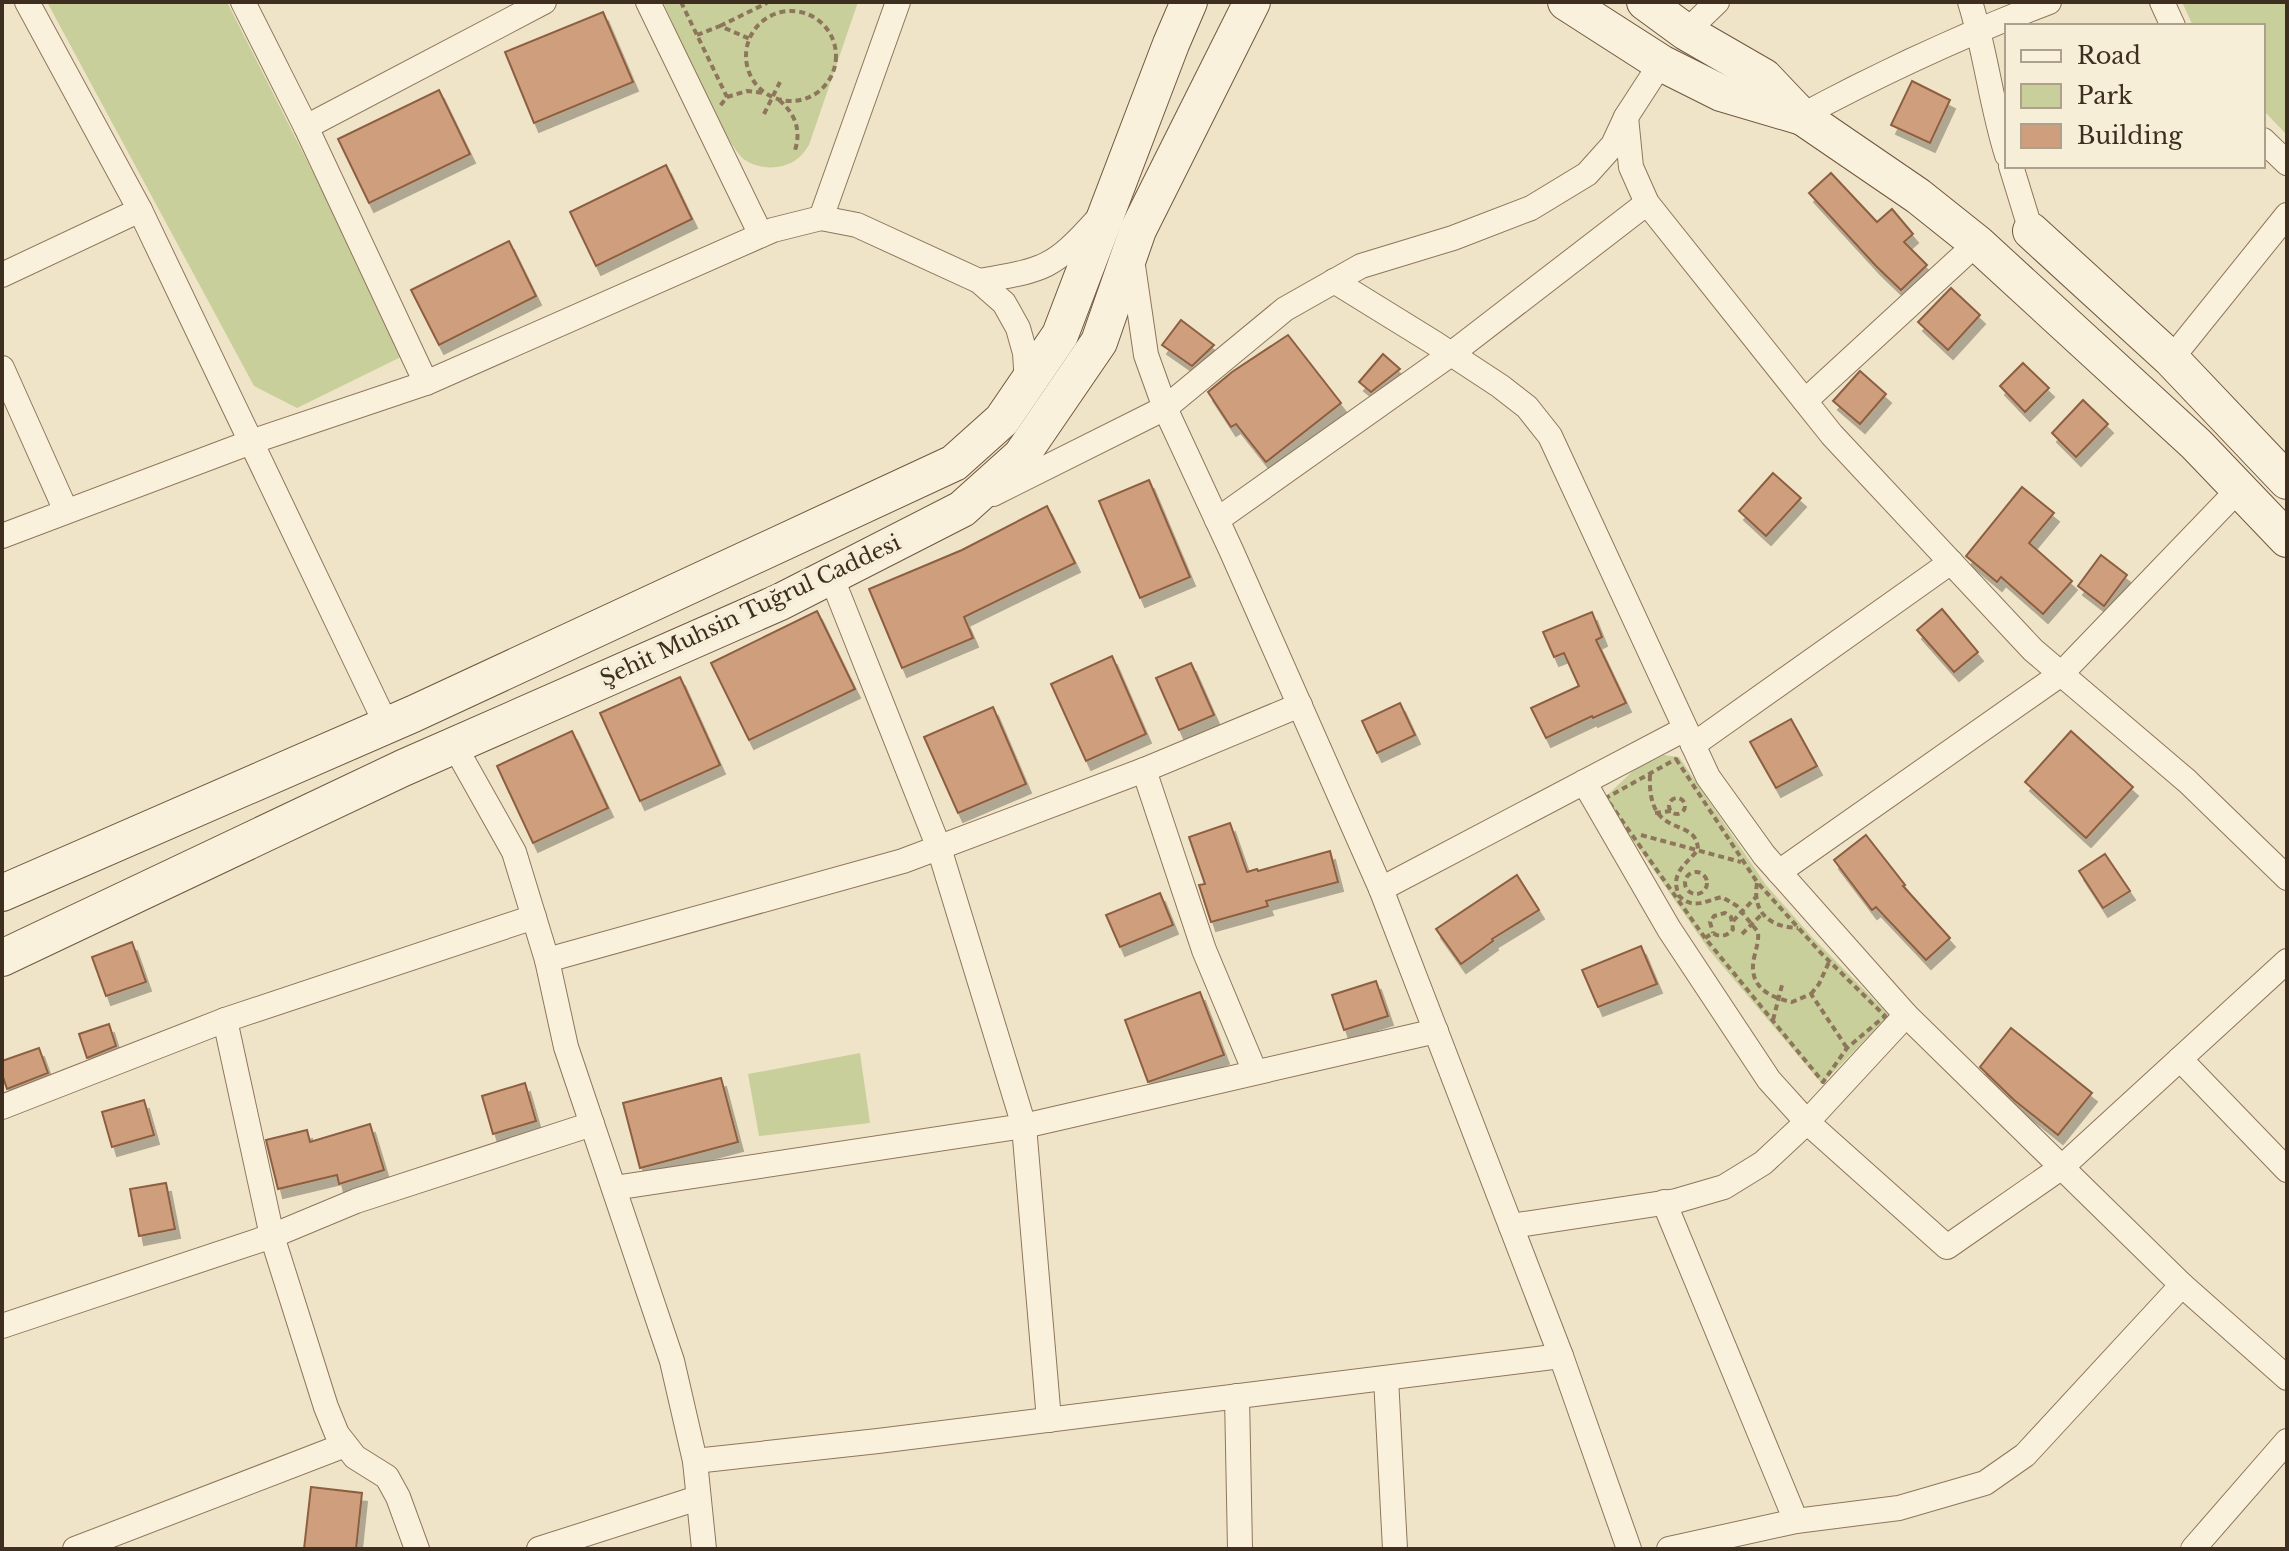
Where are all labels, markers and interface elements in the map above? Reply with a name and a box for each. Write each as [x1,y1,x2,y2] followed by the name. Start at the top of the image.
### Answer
[2005,24,2265,168] legend
[2077,41,2141,70] text: Road
[2077,81,2133,110] text: Park
[2077,121,2183,150] text: Building
[596,529,905,692] street label: Şehit Muhsin Tuğrul Caddesi

